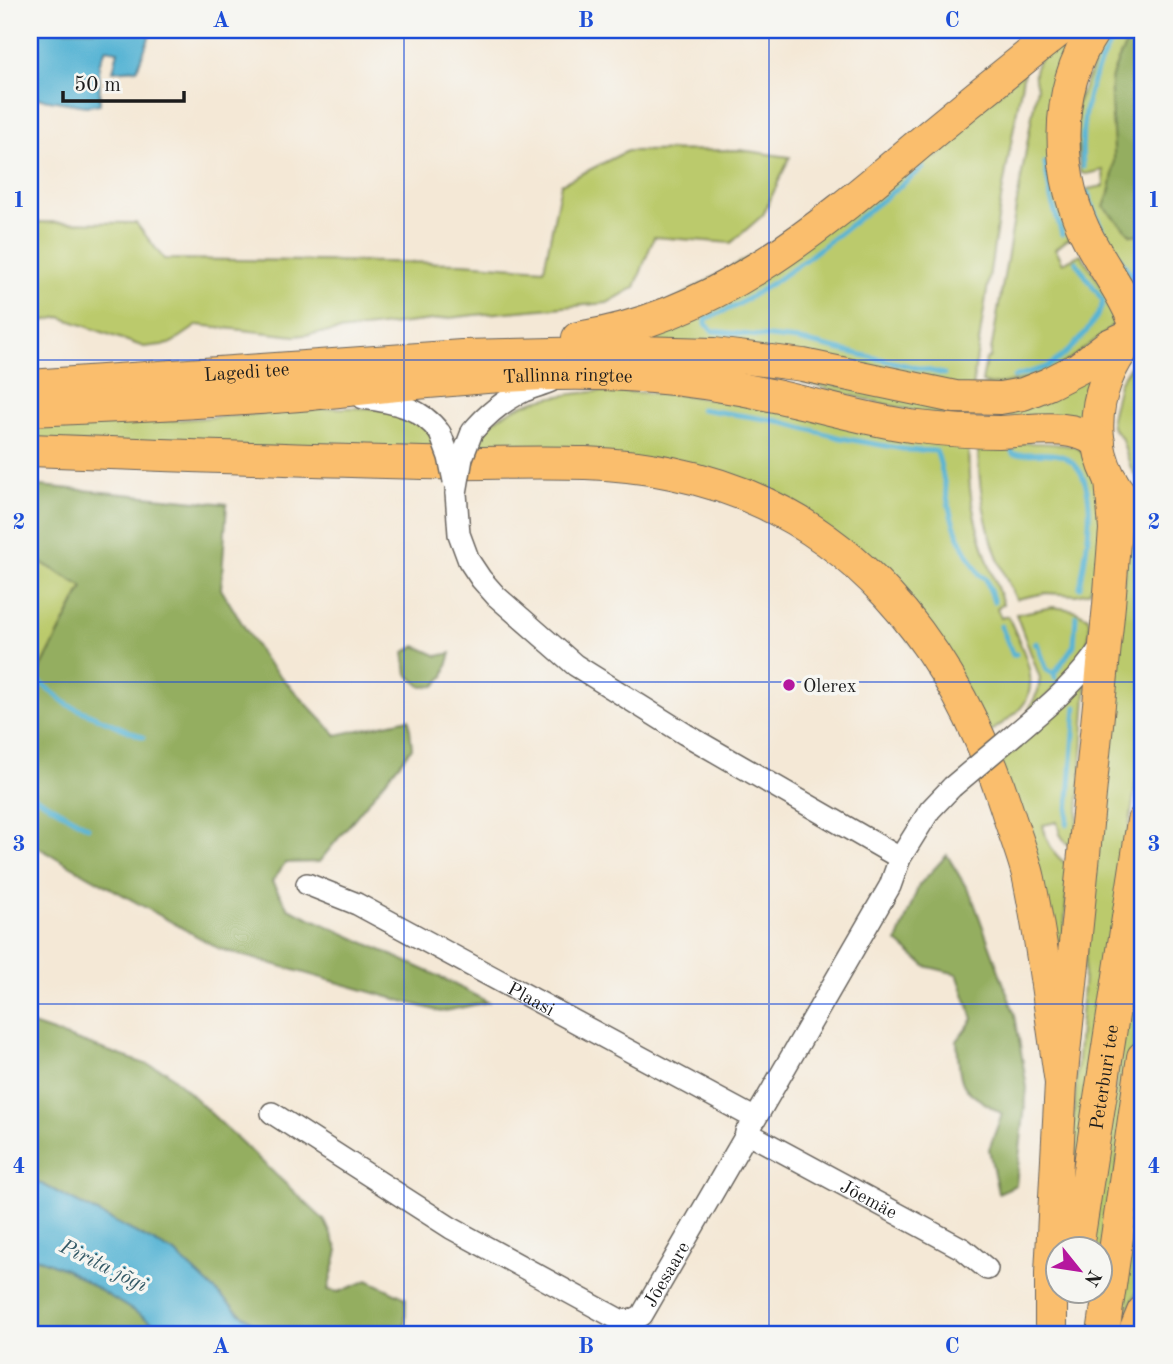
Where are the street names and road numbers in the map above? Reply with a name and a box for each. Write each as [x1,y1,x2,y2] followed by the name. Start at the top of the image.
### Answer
[203,361,290,386] street label: Lagedi tee
[502,367,633,388] street label: Tallinna ringtee
[504,980,557,1021] street label: Plaasi
[1088,1023,1123,1131] street label: Peterburi tee
[836,1178,900,1224] street label: Jõemäe
[642,1239,694,1311] street label: Jõesaare

